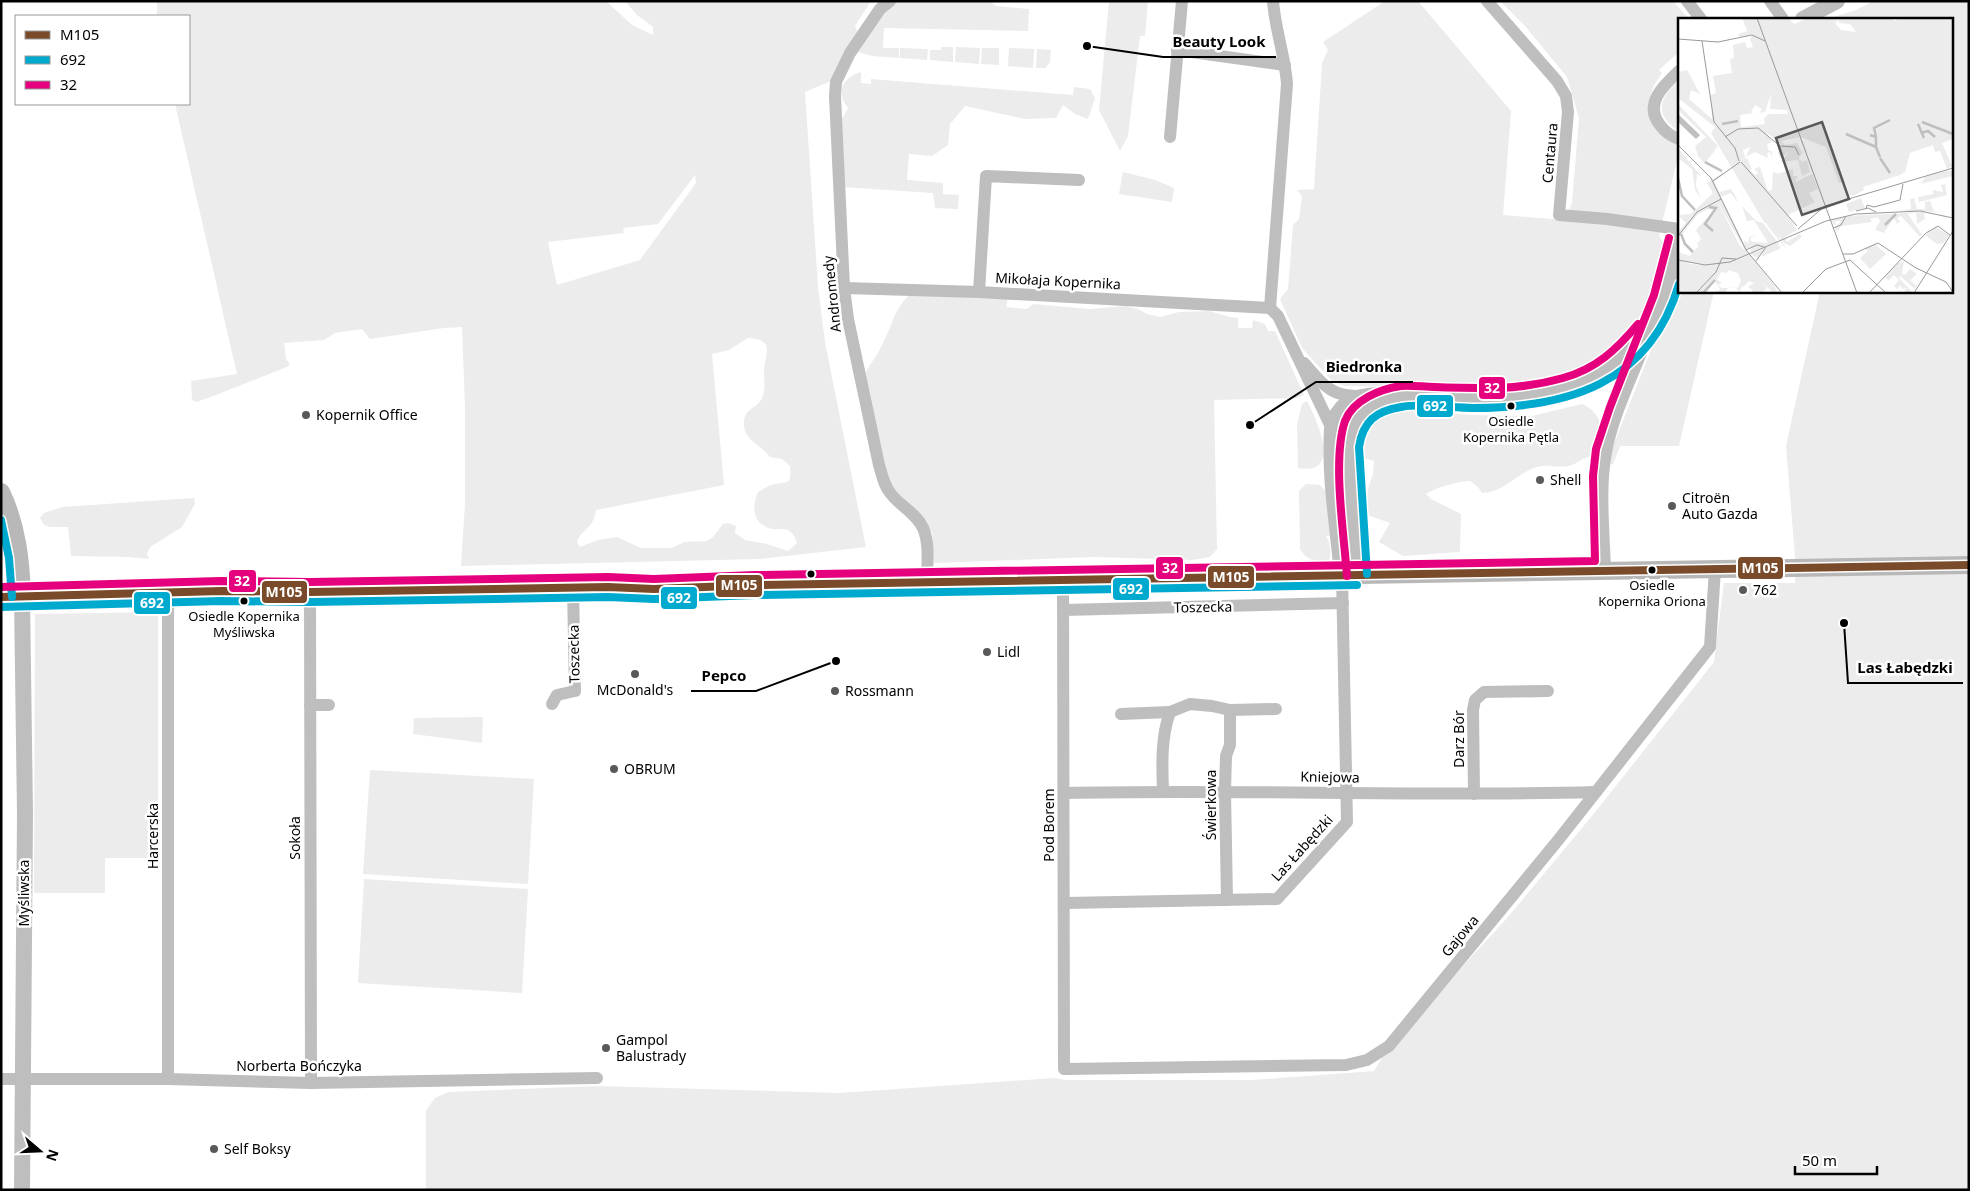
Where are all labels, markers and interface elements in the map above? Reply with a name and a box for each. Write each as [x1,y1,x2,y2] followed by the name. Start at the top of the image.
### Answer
[15,15,190,105] legend
[1678,18,1952,292] inset map
[60,24,99,44] text: M105
[1163,27,1276,57] callout: Beauty Look
[1172,31,1266,51] text: Beauty Look
[60,49,86,69] text: 692
[60,74,77,94] text: 32
[1537,122,1562,184] street label: Centaura
[818,254,845,333] street label: Andromedy
[995,268,1121,293] street label: Mikołaja Kopernika
[1316,352,1413,382] callout: Biedronka
[1326,356,1402,376] text: Biedronka
[1478,376,1506,400] line badge: 32
[1484,378,1500,397] text: 32
[1416,394,1454,418] line badge: 692
[1423,396,1447,415] text: 692
[1506,401,1516,411] marker: Osiedle Kopernika Pętla
[316,405,418,424] place label: Kopernik Office
[300,409,312,421] marker: Kopernik Office
[1463,412,1559,446] place label: Osiedle Kopernika Pętla
[1550,470,1581,489] place label: Shell
[1534,474,1546,486] marker: Shell
[1682,488,1758,523] place label: Citroën Auto Gazda
[1666,500,1678,512] marker: Citroën Auto Gazda
[1155,556,1184,580] line badge: 32
[1737,556,1784,580] line badge: M105
[1162,558,1178,577] text: 32
[1741,558,1779,577] text: M105
[1207,565,1255,589] line badge: M105
[1647,565,1657,575] marker: Osiedle Kopernika Oriona
[1212,567,1250,586] text: M105
[228,569,257,593] line badge: 32
[806,569,816,579] unlabelled marker
[234,571,250,590] text: 32
[715,574,763,598] line badge: M105
[720,575,758,594] text: M105
[1598,576,1706,610] place label: Osiedle Kopernika Oriona
[1112,577,1150,601] line badge: 692
[1119,579,1143,598] text: 692
[261,580,308,604] line badge: M105
[1753,580,1777,599] place label: 762
[265,582,303,601] text: M105
[1737,584,1749,596] marker: 762
[660,586,698,610] line badge: 692
[667,588,691,607] text: 692
[133,591,171,615] line badge: 692
[140,593,164,612] text: 692
[239,596,249,606] marker: Osiedle Kopernika Myśliwska
[1174,596,1232,617] street label: Toszecka
[188,607,300,641] place label: Osiedle Kopernika Myśliwska
[563,625,584,683] street label: Toszecka
[997,642,1020,661] place label: Lidl
[981,646,993,658] marker: Lidl
[1848,653,1963,683] callout: Las Łabędzki
[1857,657,1953,677] text: Las Łabędzki
[691,661,756,691] callout: Pepco
[702,665,746,685] text: Pepco
[629,668,641,680] marker: McDonald's
[597,680,673,699] place label: McDonald's
[845,681,914,700] place label: Rossmann
[829,685,841,697] marker: Rossmann
[1449,710,1468,768] street label: Darz Bór
[624,759,676,778] place label: OBRUM
[608,763,620,775] marker: OBRUM
[1300,766,1360,787] street label: Kniejowa
[1201,770,1220,840] street label: Świerkowa
[1039,788,1058,862] street label: Pod Borem
[143,803,162,869] street label: Harcerska
[1267,810,1337,885] street label: Las Łabędzki
[285,816,304,860] street label: Sokoła
[14,860,33,926] street label: Myśliwska
[1437,911,1483,960] street label: Gajowa
[616,1030,687,1065] place label: Gampol Balustrady
[600,1042,612,1054] marker: Gampol Balustrady
[236,1056,362,1075] street label: Norberta Bończyka
[15,1126,65,1176] north arrow
[224,1139,291,1158] place label: Self Boksy
[208,1143,220,1155] marker: Self Boksy
[1795,1144,1878,1176] scale bar
[42,1147,64,1164] text: N
[1802,1150,1837,1170] text: 50 m

